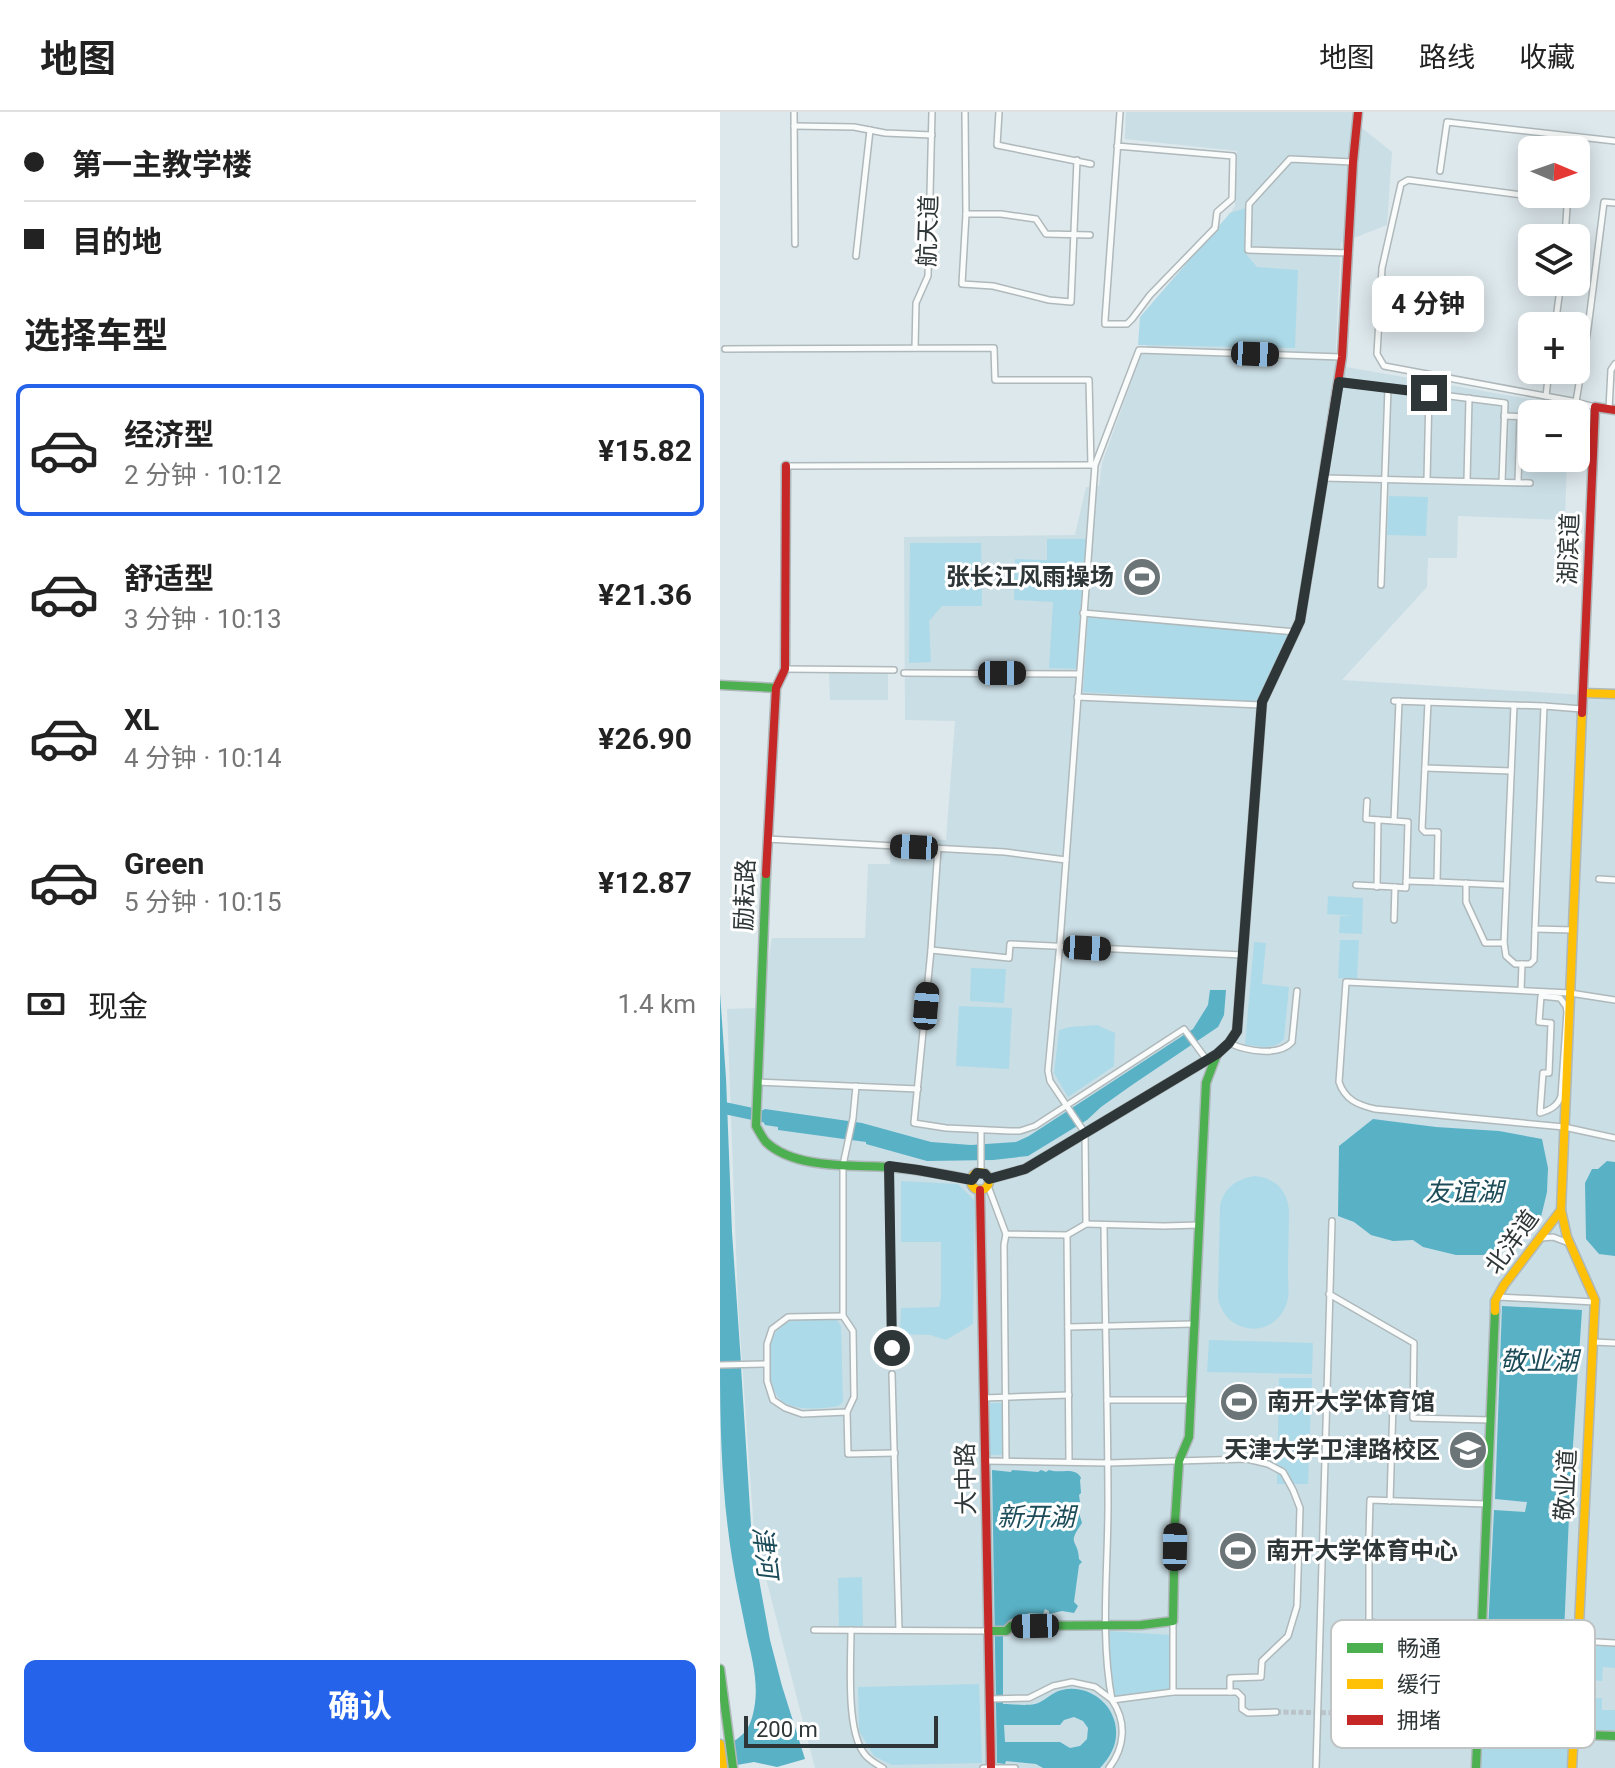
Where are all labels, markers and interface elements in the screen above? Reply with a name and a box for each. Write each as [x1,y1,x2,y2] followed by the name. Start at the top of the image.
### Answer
[40,37,116,81] text: 地图
[1319,41,1375,74] text: 地图
[1419,41,1475,74] text: 路线
[1519,41,1575,74] text: 收藏
[1518,136,1590,208] north arrow
[1518,136,1590,472] map controls
[72,147,252,182] text: 第一主教学楼
[913,195,943,267] street label: 航天道
[72,224,162,259] text: 目的地
[1518,224,1590,296] button: layers
[1373,277,1485,333] callout: 4 分钟
[1391,289,1465,319] text: 4 分钟
[1518,312,1590,384] button: +
[24,315,168,357] text: 选择车型
[1231,341,1279,367] car
[1411,375,1447,411] route end
[1518,400,1590,472] button: −
[28,414,100,486] icon: car
[124,417,214,452] text: 经济型
[598,433,692,468] text: ¥15.82
[124,460,282,490] text: 2 分钟 · 10:12
[1554,513,1584,585] street label: 湖滨道
[1121,556,1163,598] sports icon: 张长江风雨操场
[28,558,100,630] icon: car
[124,561,214,596] text: 舒适型
[946,563,1114,591] place label: 张长江风雨操场
[598,577,692,612] text: ¥21.36
[124,604,282,634] text: 3 分钟 · 10:13
[978,661,1026,685] car
[28,702,100,774] icon: car
[124,702,159,737] text: XL
[598,721,692,756] text: ¥26.90
[124,743,282,773] text: 4 分钟 · 10:14
[889,834,939,860] car
[28,846,100,918] icon: car
[124,846,204,881] text: Green
[730,859,760,931] street label: 励耘路
[598,865,692,900] text: ¥12.87
[124,887,282,917] text: 5 分钟 · 10:15
[1062,935,1112,961] car
[912,981,940,1031] car
[24,982,68,1026] icon: cash
[88,989,148,1024] text: 现金
[617,989,696,1019] text: 1.4 km
[1425,1177,1507,1207] water label: 友谊湖
[1480,1205,1544,1279] street label: 北洋道
[874,1330,910,1366] route start
[1500,1346,1582,1376] water label: 敬业湖
[1218,1381,1260,1423] sports icon: 南开大学体育馆
[1267,1388,1435,1416] place label: 南开大学体育馆
[1447,1429,1489,1471] school or university icon: 天津大学卫津路校区
[1224,1436,1440,1464] place label: 天津大学卫津路校区
[951,1443,981,1515] street label: 大中路
[1550,1448,1582,1522] street label: 敬业道
[997,1502,1079,1532] water label: 新开湖
[1163,1523,1187,1571] car
[747,1524,784,1585] water label: 津河
[1217,1530,1259,1572] sports icon: 南开大学体育中心
[1266,1537,1458,1565] place label: 南开大学体育中心
[1011,1614,1059,1638] car
[1331,1620,1595,1748] legend
[1397,1636,1441,1661] text: 畅通
[24,1660,696,1752] button: 确认
[1397,1672,1441,1697] text: 缓行
[1397,1708,1441,1733] text: 拥堵
[744,1712,938,1748] scale bar
[756,1717,818,1742] text: 200 m

